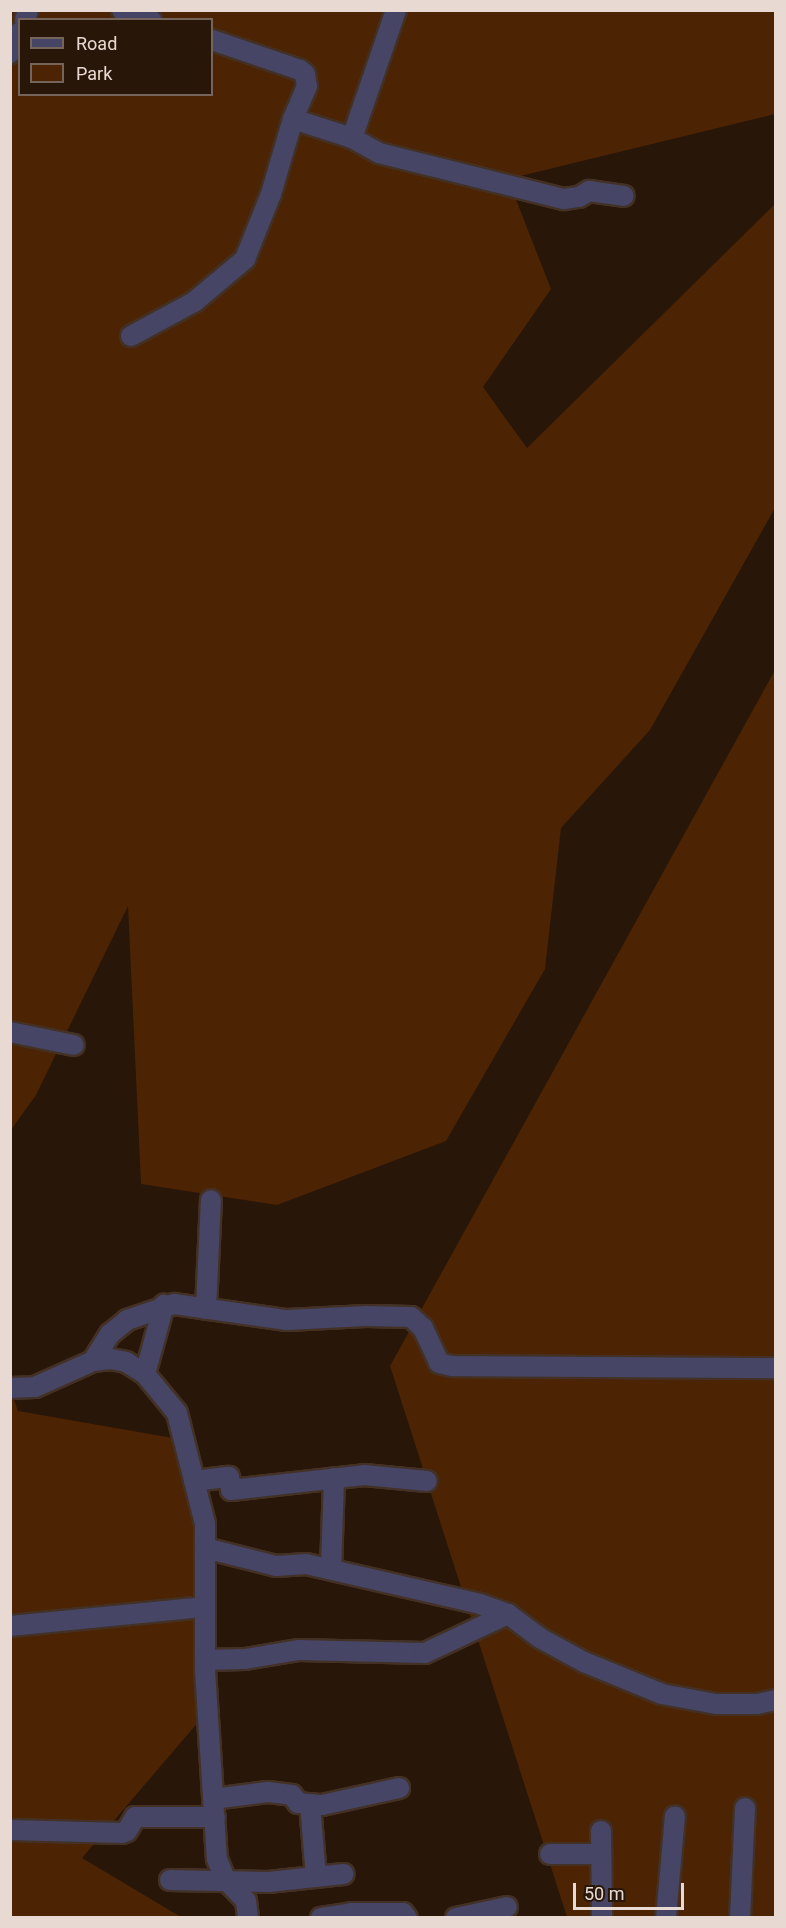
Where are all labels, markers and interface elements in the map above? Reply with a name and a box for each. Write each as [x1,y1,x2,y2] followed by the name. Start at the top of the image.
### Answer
[18,18,213,96] legend
[76,33,117,54] text: Road
[76,63,112,84] text: Park
[576,1871,687,1909] scale bar
[584,1883,624,1904] text: 50 m

